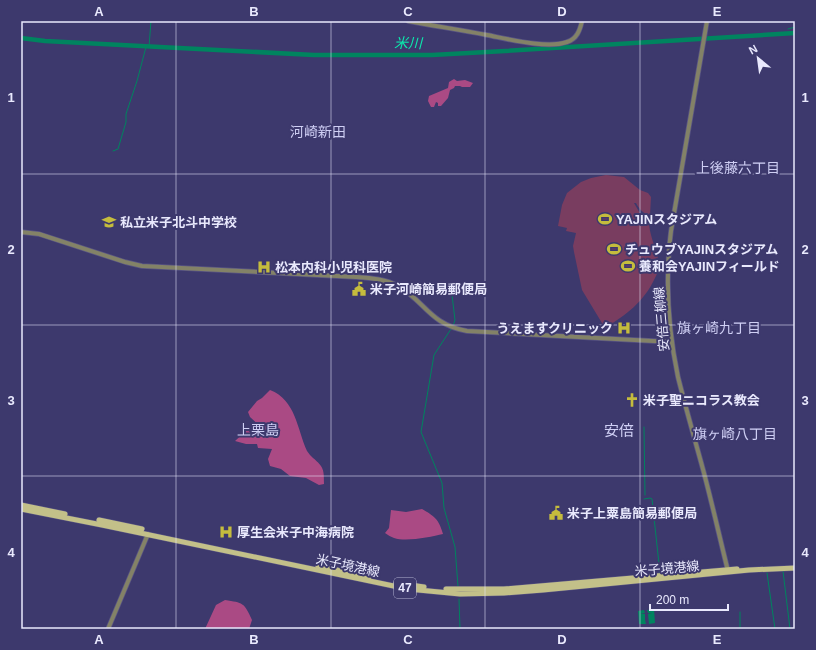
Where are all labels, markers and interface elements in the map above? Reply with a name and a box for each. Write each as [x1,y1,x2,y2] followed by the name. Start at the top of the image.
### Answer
[94,4,104,19] text: A
[249,4,259,19] text: B
[403,4,413,19] text: C
[557,4,567,19] text: D
[713,4,722,19] text: E
[394,35,424,51] water label: 米川
[738,38,778,78] north arrow
[747,42,760,56] text: N
[7,90,15,105] text: 1
[801,90,809,105] text: 1
[290,124,346,140] district label: 河崎新田
[696,160,780,176] district label: 上後藤六丁目
[597,211,613,227] sports icon: YAJINスタジアム
[616,212,717,227] place label: YAJINスタジアム
[101,214,117,230] school or university icon: 私立米子北斗中学校
[120,215,237,230] place label: 私立米子北斗中学校
[606,241,622,257] sports icon: チュウブYAJINスタジアム
[7,242,15,257] text: 2
[625,242,778,257] place label: チュウブYAJINスタジアム
[801,242,809,257] text: 2
[620,258,636,274] sports icon: 養和会YAJINフィールド
[256,259,272,275] hospital icon: 松本内科小児科医院
[639,259,780,274] place label: 養和会YAJINフィールド
[275,260,392,275] place label: 松本内科小児科医院
[351,281,367,297] public building icon: 米子河崎簡易郵便局
[370,282,487,297] place label: 米子河崎簡易郵便局
[651,286,672,352] street label: 安倍三柳線
[616,320,632,336] hospital icon: うえますクリニック
[677,320,761,336] district label: 旗ヶ崎九丁目
[496,321,613,336] place label: うえますクリニック
[624,392,640,408] church icon: 米子聖ニコラス教会
[7,393,15,408] text: 3
[643,393,760,408] place label: 米子聖ニコラス教会
[801,393,809,408] text: 3
[237,422,279,438] district label: 上栗島
[604,422,634,439] district label: 安倍
[693,426,777,442] district label: 旗ヶ崎八丁目
[548,505,564,521] public building icon: 米子上粟島簡易郵便局
[567,506,697,521] place label: 米子上粟島簡易郵便局
[218,524,234,540] hospital icon: 厚生会米子中海病院
[237,525,354,540] place label: 厚生会米子中海病院
[7,545,15,560] text: 4
[801,545,809,560] text: 4
[315,551,381,580] street label: 米子境港線
[634,558,700,579] street label: 米子境港線
[394,578,416,598] road number: 47
[650,586,728,612] scale bar
[656,593,689,607] text: 200 m
[94,632,104,647] text: A
[249,632,259,647] text: B
[403,632,413,647] text: C
[557,632,567,647] text: D
[713,632,722,647] text: E

